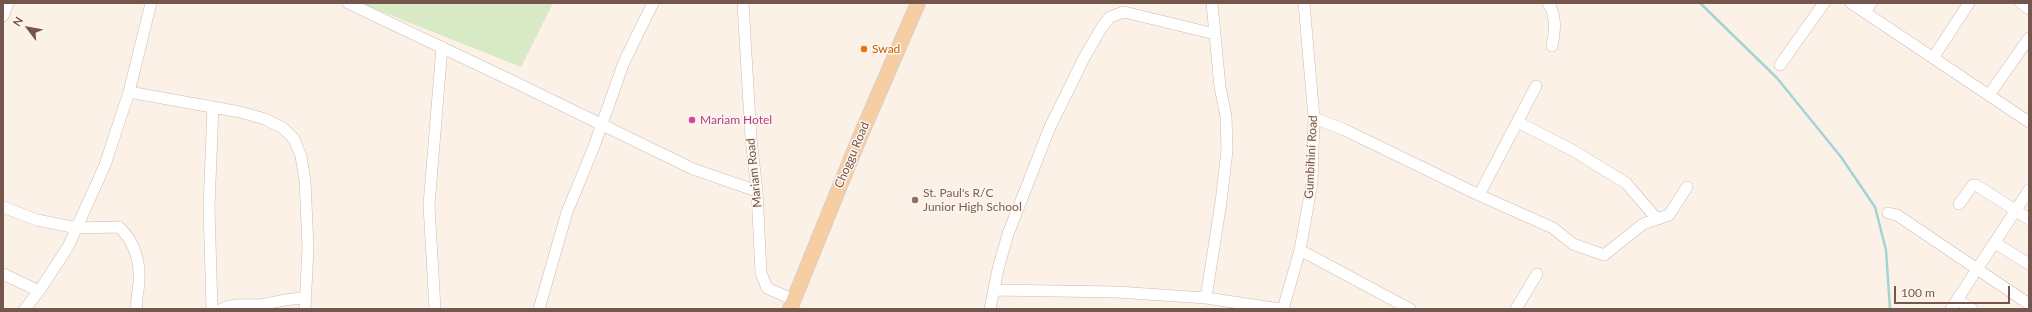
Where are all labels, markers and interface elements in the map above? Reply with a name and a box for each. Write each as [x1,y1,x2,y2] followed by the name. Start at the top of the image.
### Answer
[8,8,48,48] north arrow
[10,14,25,28] text: N
[872,42,900,56] place label: Swad
[859,44,869,54] marker: Swad
[700,113,772,127] place label: Mariam Hotel
[687,115,697,125] marker: Mariam Hotel
[1302,115,1320,199] street label: Gumbihini Road
[832,120,872,190] street label: Choggu Road
[743,138,765,208] street label: Mariam Road
[923,186,1022,214] place label: St. Paul's R/C Junior High School
[910,195,920,205] marker: St. Paul's R/C Junior High School
[1896,278,2012,304] scale bar
[1901,285,1935,300] text: 100 m

